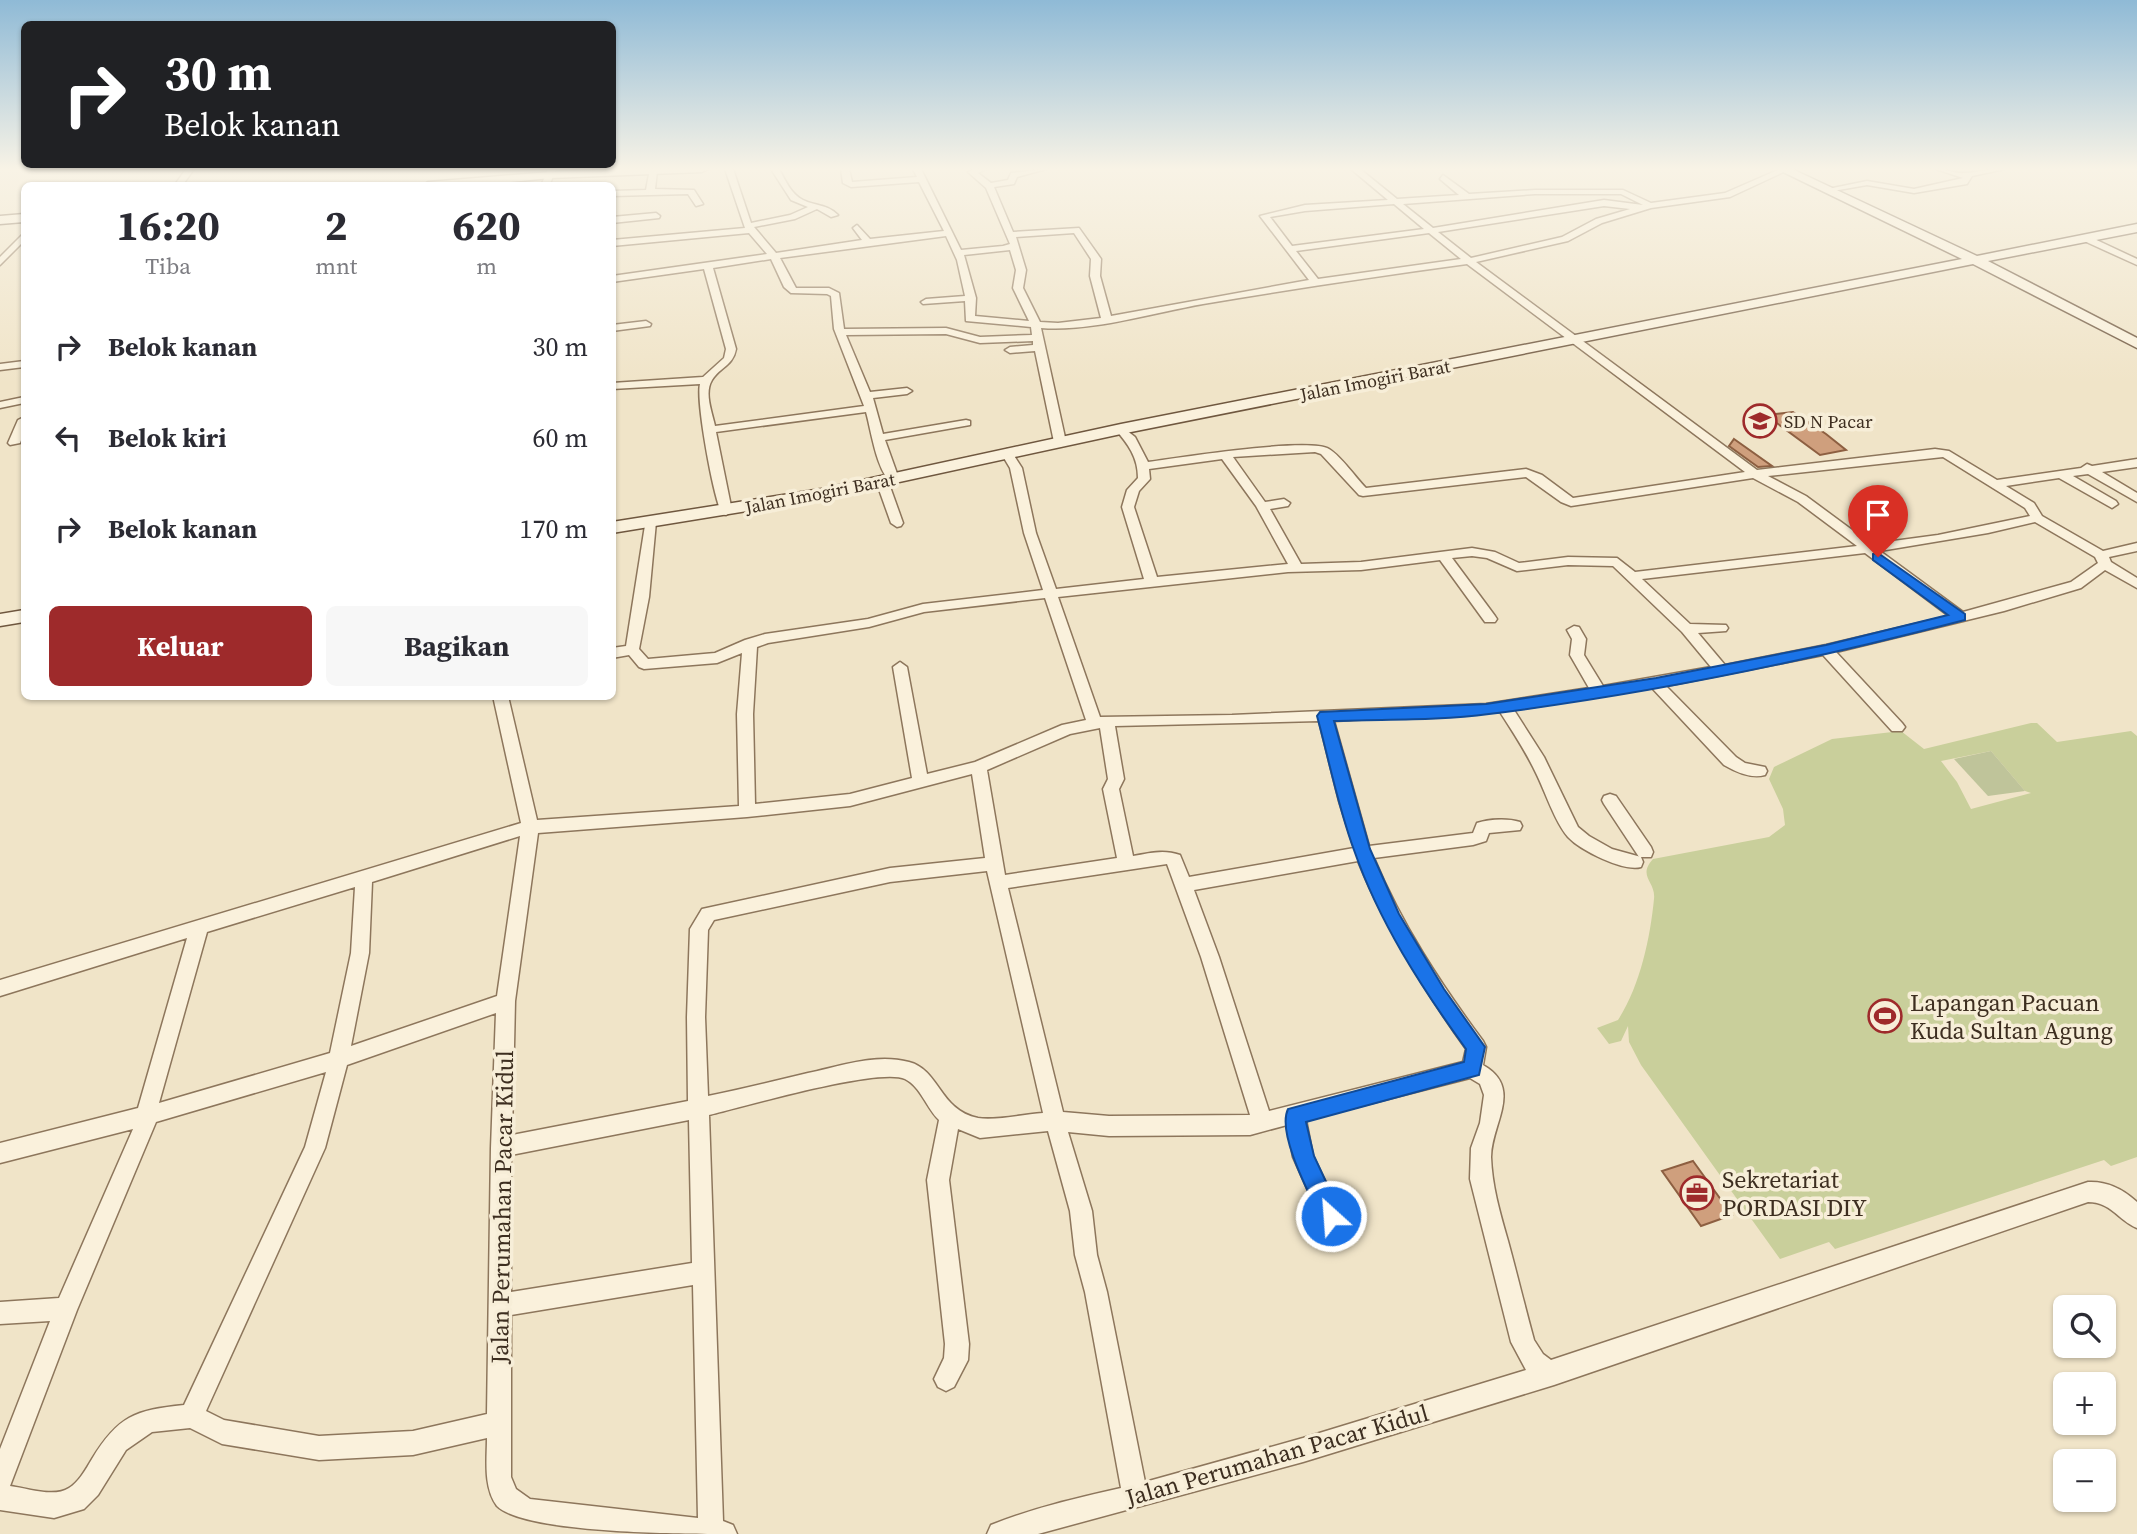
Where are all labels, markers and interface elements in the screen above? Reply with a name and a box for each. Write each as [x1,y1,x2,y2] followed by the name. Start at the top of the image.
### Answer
[164,39,272,106] text: 30 m
[49,49,140,140] icon: right
[164,103,340,147] text: Belok kanan
[116,196,220,254] text: 16:20
[325,196,348,254] text: 2
[452,196,521,254] text: 620
[145,250,191,282] text: Tiba
[315,250,357,282] text: mnt
[476,250,497,282] text: m
[49,328,87,366] icon: right
[108,329,257,365] text: Belok kanan
[533,329,588,365] text: 30 m
[1297,353,1452,407] street label: Jalan Imogiri Barat
[1741,402,1779,440] school or university icon: SD N Pacar
[1784,409,1873,434] place label: SD N Pacar
[49,419,87,457] icon: left
[108,420,226,456] text: Belok kiri
[533,420,588,456] text: 60 m
[742,466,897,520] street label: Jalan Imogiri Barat
[1848,485,1908,557] pin
[1859,496,1897,534] icon: arrive
[49,510,87,548] icon: right
[108,511,257,547] text: Belok kanan
[520,511,588,547] text: 170 m
[49,606,312,686] button: Keluar
[326,606,588,686] button: Bagikan
[1910,986,2113,1047] place label: Lapangan Pacuan Kuda Sultan Agung
[1866,997,1904,1035] sports icon: Lapangan Pacuan Kuda Sultan Agung
[483,1050,521,1365] street label: Jalan Perumahan Pacar Kidul
[1722,1163,1867,1224] place label: Sekretariat PORDASI DIY
[1678,1174,1716,1212] office icon: Sekretariat PORDASI DIY
[1294,1179,1368,1253] position arrow
[2053,1295,2116,1512] map controls
[2053,1295,2116,1358] button: search
[2053,1372,2116,1435] button: +
[1121,1396,1432,1514] street label: Jalan Perumahan Pacar Kidul
[2053,1449,2116,1512] button: −

